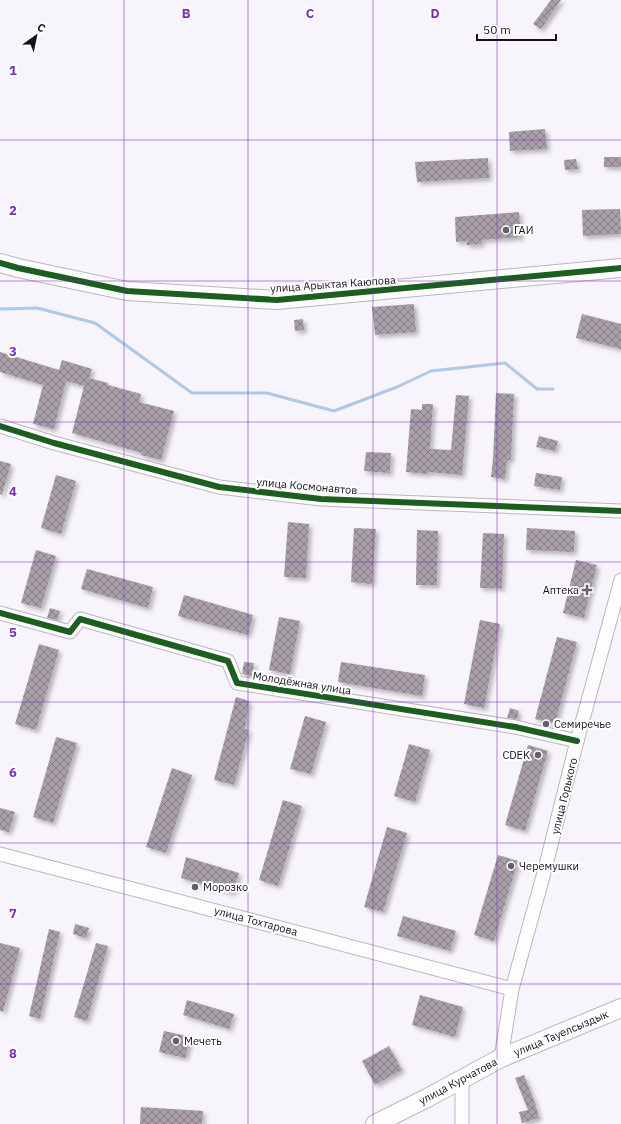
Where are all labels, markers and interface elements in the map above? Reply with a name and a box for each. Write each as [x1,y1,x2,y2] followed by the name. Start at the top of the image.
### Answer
[182,5,191,22] text: B
[306,5,315,22] text: C
[430,5,440,22] text: D
[16,16,56,56] north arrow
[477,16,556,42] scale bar
[35,20,48,35] text: С
[483,22,511,37] text: 50 m
[9,62,17,79] text: 1
[9,202,17,219] text: 2
[514,223,533,237] place label: ГАИ
[501,225,511,235] marker: ГАИ
[270,273,396,295] street label: улица Арыктая Каюпова
[9,343,17,360] text: 3
[256,475,358,497] street label: улица Космонавтов
[9,483,17,500] text: 4
[543,583,579,597] place label: Аптека
[582,585,592,595] marker: Аптека
[9,624,17,641] text: 5
[252,668,352,698] street label: Молодёжная улица
[554,717,611,731] place label: Семиречье
[541,719,551,729] marker: Семиречье
[502,748,530,762] place label: CDEK
[533,750,543,760] marker: CDEK
[548,756,580,836] street label: улица Горького
[9,764,17,781] text: 6
[519,859,579,873] place label: Черемушки
[506,861,516,871] marker: Черемушки
[203,880,248,894] place label: Морозко
[190,882,200,892] marker: Морозко
[213,903,299,939] street label: улица Тохтарова
[9,905,17,922] text: 7
[512,1007,610,1059] street label: улица Тауелсыздык
[184,1034,222,1048] place label: Мечеть
[171,1036,181,1046] marker: Мечеть
[9,1045,17,1062] text: 8
[416,1054,500,1108] street label: улица Курчатова

